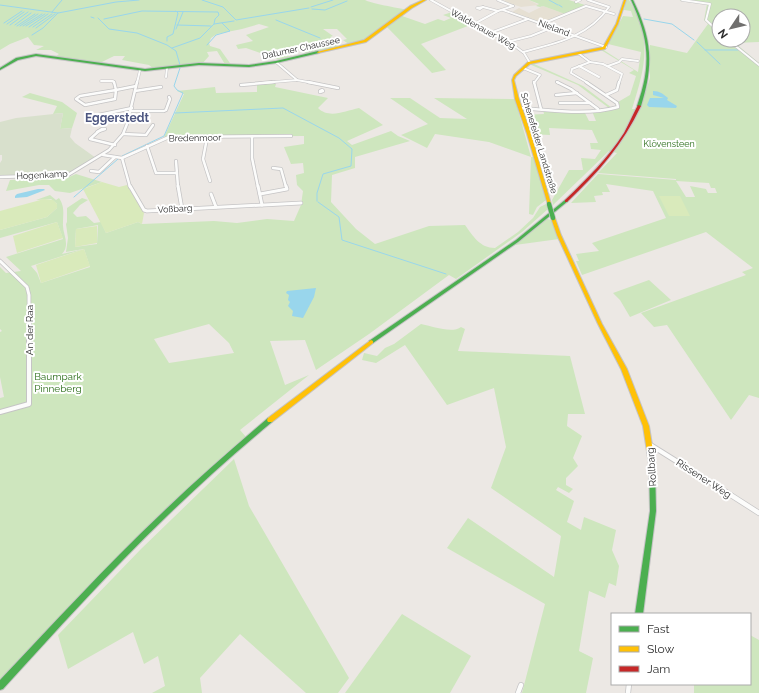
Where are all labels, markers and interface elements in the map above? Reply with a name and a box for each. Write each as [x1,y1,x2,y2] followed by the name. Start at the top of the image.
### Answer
[449,7,517,51] street label: Waldenauer Weg
[711,8,751,48] north arrow
[537,18,571,38] street label: Nieland
[715,26,731,41] text: N
[261,35,342,61] street label: Datumer Chaussee
[519,91,559,195] street label: Schenefelder Landstraße
[85,111,149,125] district label: Eggerstedt
[169,133,222,143] street label: Bredenmoor
[643,139,695,149] park label: Klövensteen
[16,169,68,181] street label: Hogenkamp
[157,203,193,215] street label: Voßbarg
[24,305,35,355] street label: An der Raa
[34,371,83,394] park label: Baumpark Pinneberg
[645,447,658,487] street label: Rollbarg
[674,457,733,500] street label: Rissener Weg
[611,613,751,685] legend
[647,622,670,636] text: Fast
[647,642,674,656] text: Slow
[647,662,670,676] text: Jam

